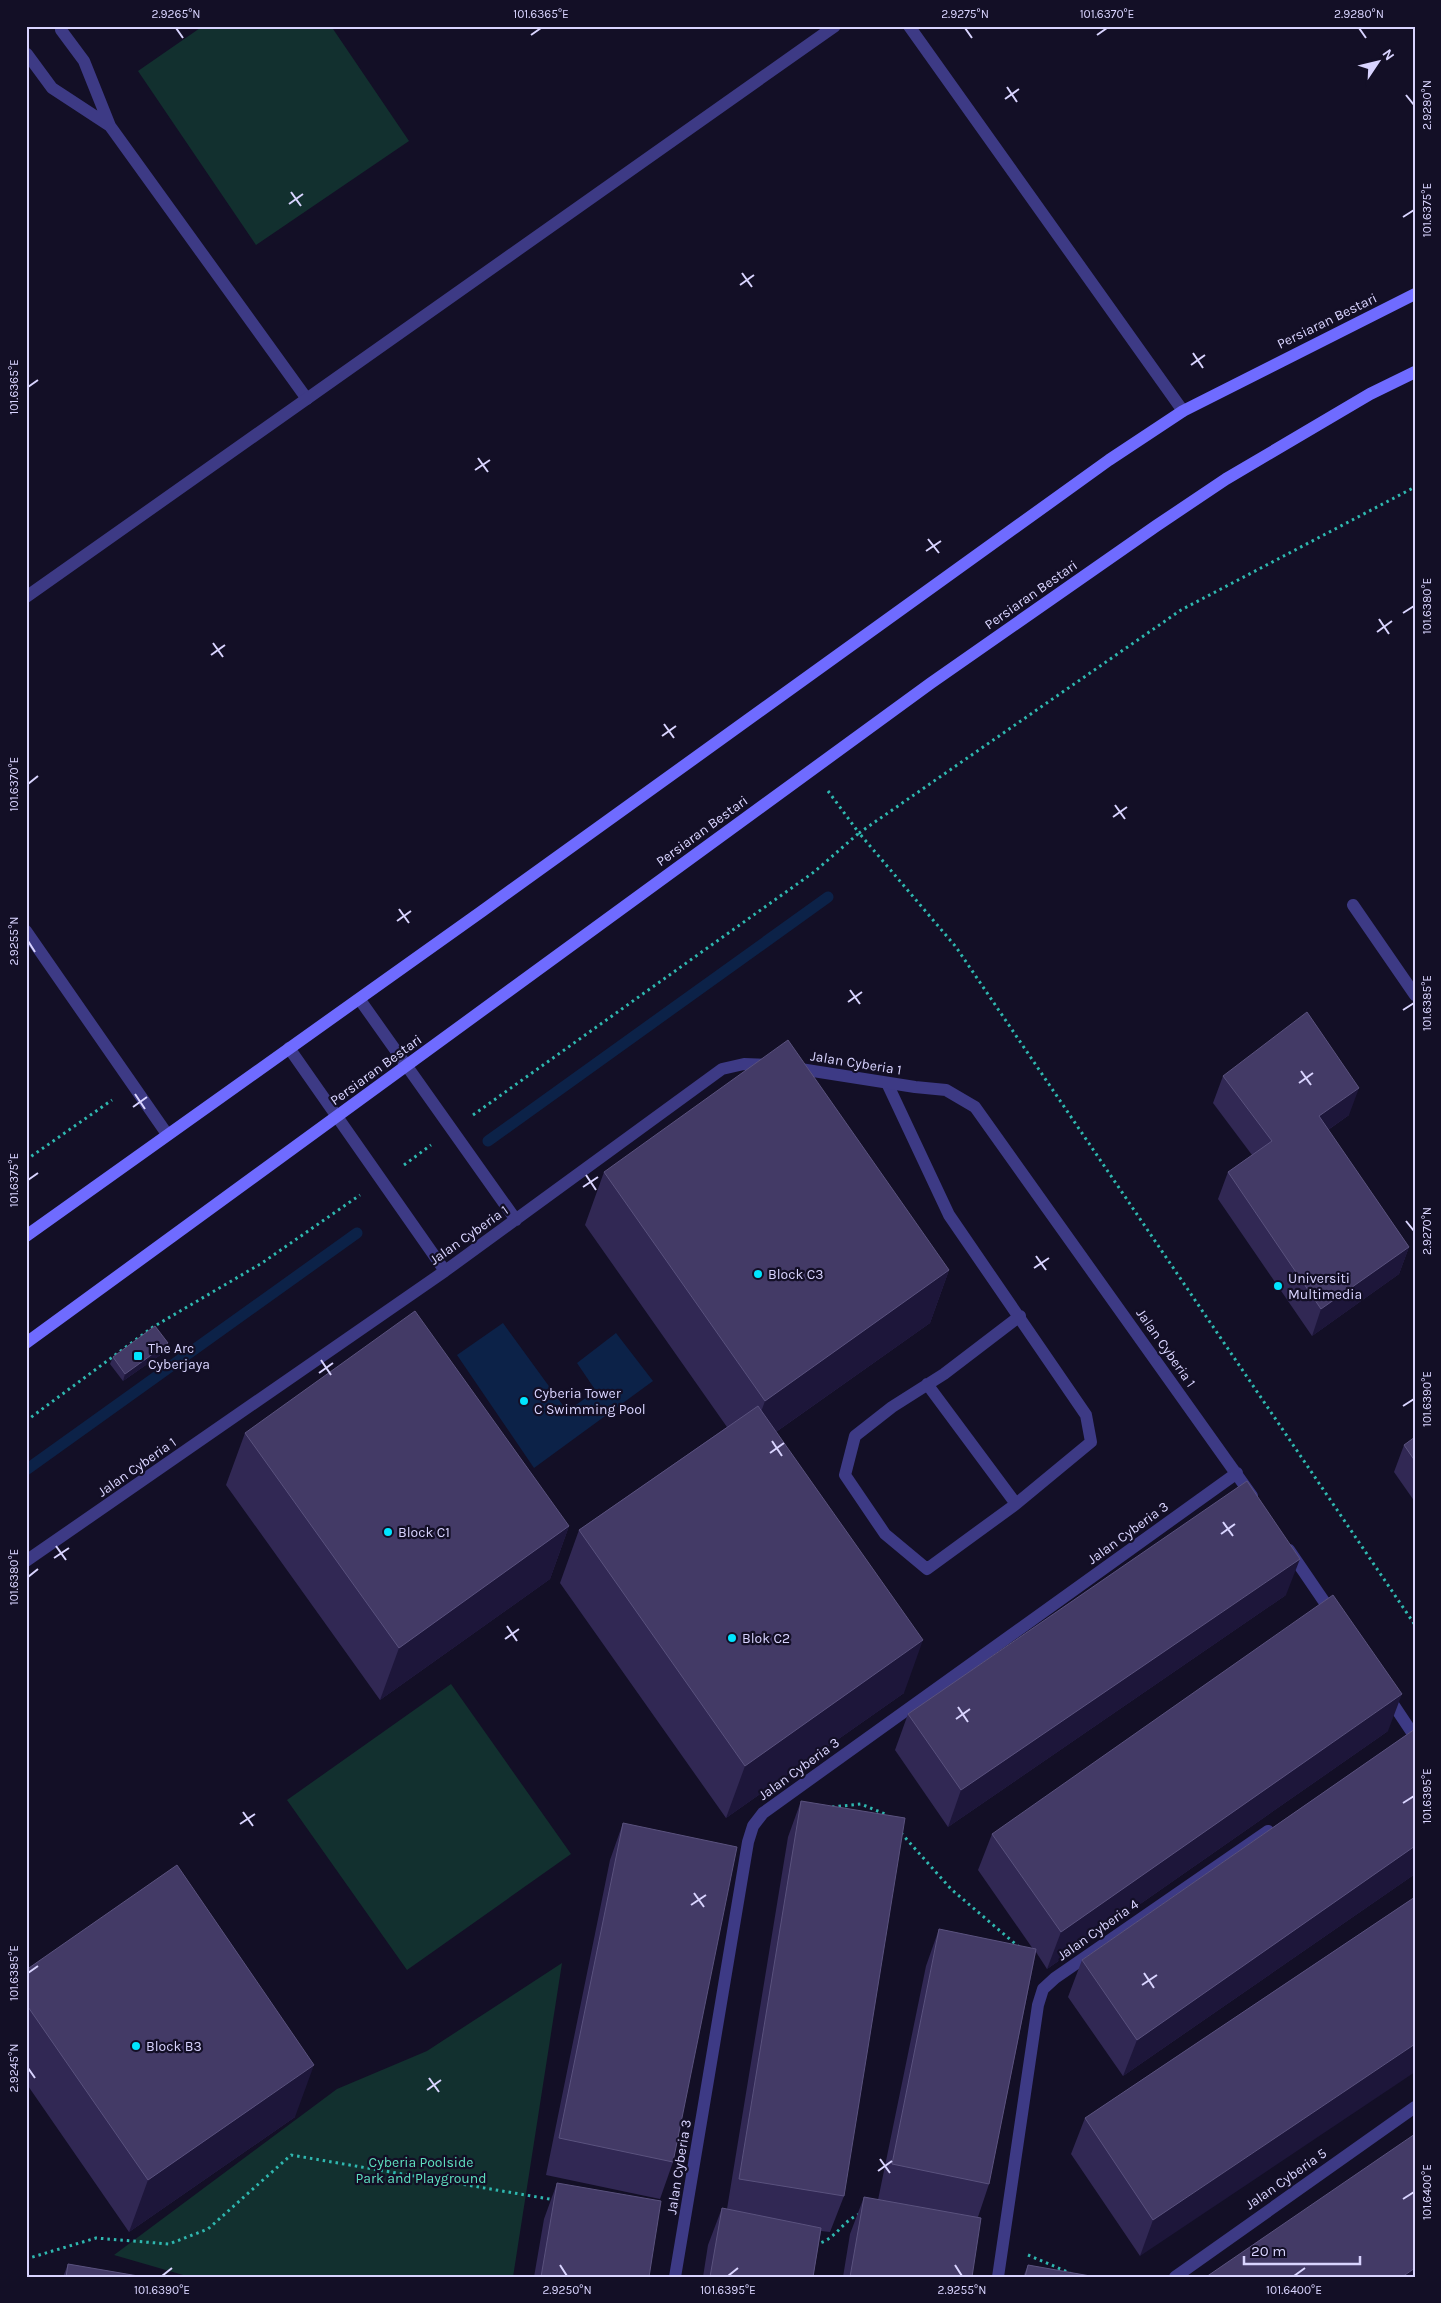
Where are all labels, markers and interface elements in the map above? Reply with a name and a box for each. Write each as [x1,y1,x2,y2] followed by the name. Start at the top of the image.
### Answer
[152,7,200,21] text: 2.9265°N
[513,7,569,21] text: 101.6365°E
[941,7,989,21] text: 2.9275°N
[1080,7,1134,21] text: 101.6370°E
[1334,7,1384,21] text: 2.9280°N
[1354,38,1404,88] north arrow
[1378,46,1398,64] text: N
[1420,80,1434,130] text: 2.9280°N
[1420,183,1434,237] text: 101.6375°E
[1274,289,1380,353] street label: Persiaran Bestari
[7,359,21,415] text: 101.6365°E
[981,557,1081,633] street label: Persiaran Bestari
[1420,578,1434,634] text: 101.6380°E
[7,757,21,811] text: 101.6370°E
[653,792,751,870] street label: Persiaran Bestari
[7,917,21,965] text: 2.9255°N
[1420,975,1434,1031] text: 101.6385°E
[327,1031,425,1109] street label: Persiaran Bestari
[809,1047,903,1079] street label: Jalan Cyberia 1
[7,1153,21,1207] text: 101.6375°E
[426,1202,512,1268] street label: Jalan Cyberia 1
[1420,1207,1434,1255] text: 2.9270°N
[768,1266,824,1283] place label: Block C3
[752,1268,764,1280] marker: Block C3
[1288,1270,1362,1303] place label: Universiti Multimedia
[1272,1280,1284,1292] marker: Universiti Multimedia
[1133,1305,1199,1391] street label: Jalan Cyberia 1
[148,1340,210,1373] place label: The Arc Cyberjaya
[132,1350,144,1362] marker: The Arc Cyberjaya
[1420,1371,1434,1427] text: 101.6390°E
[534,1385,646,1418] place label: Cyberia Tower C Swimming Pool
[518,1395,530,1407] marker: Cyberia Tower C Swimming Pool
[94,1434,180,1500] street label: Jalan Cyberia 1
[1084,1498,1172,1568] street label: Jalan Cyberia 3
[398,1524,450,1541] place label: Block C1
[382,1526,394,1538] marker: Block C1
[7,1549,21,1605] text: 101.6380°E
[742,1630,790,1647] place label: Blok C2
[726,1632,738,1644] marker: Blok C2
[755,1734,843,1804] street label: Jalan Cyberia 3
[1420,1768,1434,1824] text: 101.6395°E
[1054,1896,1142,1964] street label: Jalan Cyberia 4
[7,1945,21,2001] text: 101.6385°E
[146,2038,202,2055] place label: Block B3
[130,2040,142,2052] marker: Block B3
[7,2044,21,2092] text: 2.9245°N
[663,2118,695,2216] street label: Jalan Cyberia 3
[1242,2145,1330,2213] street label: Jalan Cyberia 5
[355,2154,487,2187] park label: Cyberia Poolside Park and Playground
[1420,2164,1434,2220] text: 101.6400°E
[1244,2233,1360,2265] scale bar
[1251,2242,1286,2260] text: 20 m
[134,2283,190,2297] text: 101.6390°E
[542,2283,592,2297] text: 2.9250°N
[700,2283,756,2297] text: 101.6395°E
[938,2283,986,2297] text: 2.9255°N
[1266,2283,1322,2297] text: 101.6400°E

